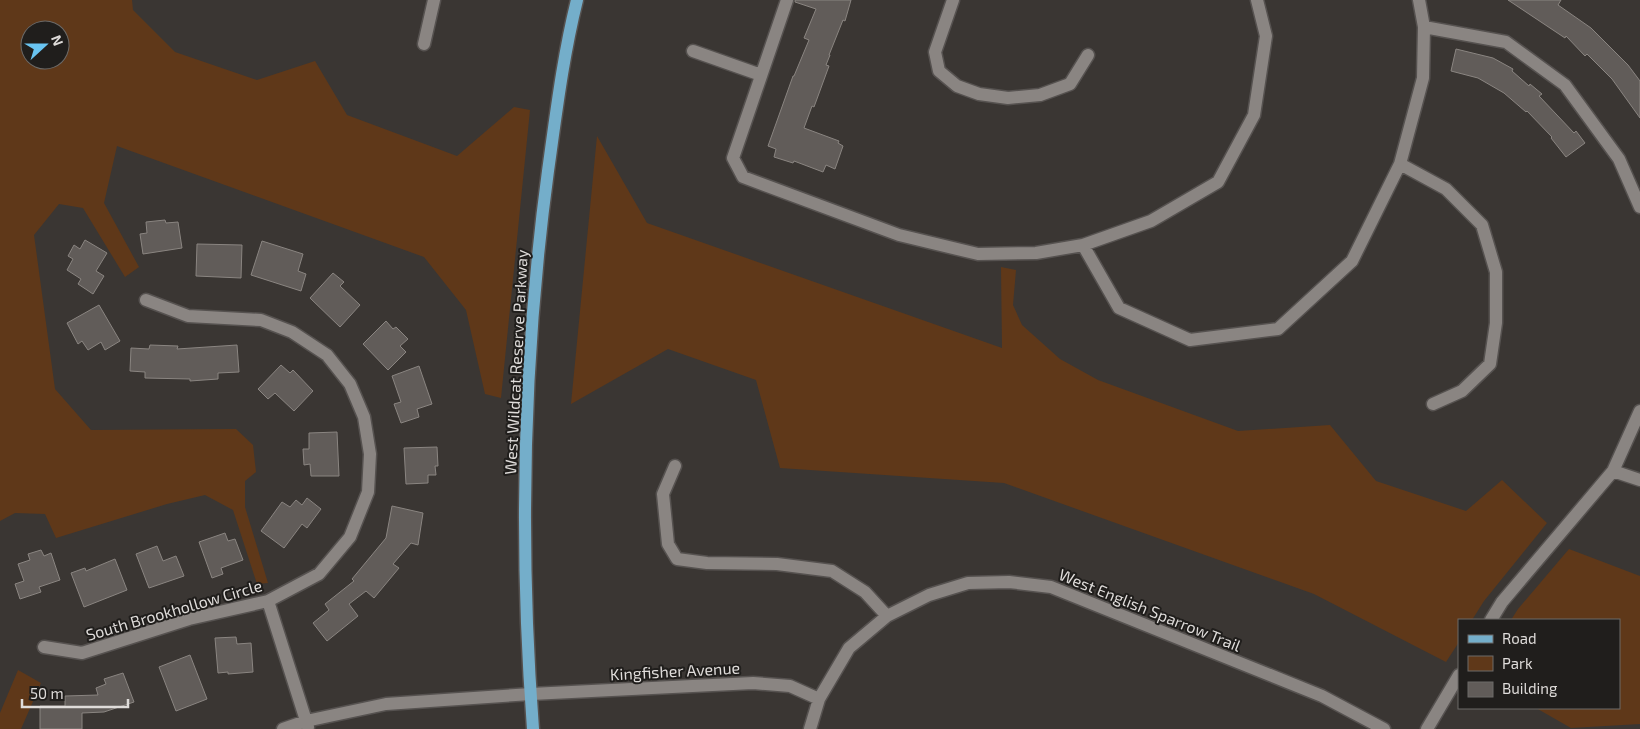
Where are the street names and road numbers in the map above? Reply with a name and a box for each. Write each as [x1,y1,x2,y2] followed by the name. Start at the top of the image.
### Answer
[500,248,531,475] street label: West Wildcat Reserve Parkway
[1056,564,1244,655] street label: West English Sparrow Trail
[84,575,264,644] street label: South Brookhollow Circle
[609,658,741,683] street label: Kingfisher Avenue

